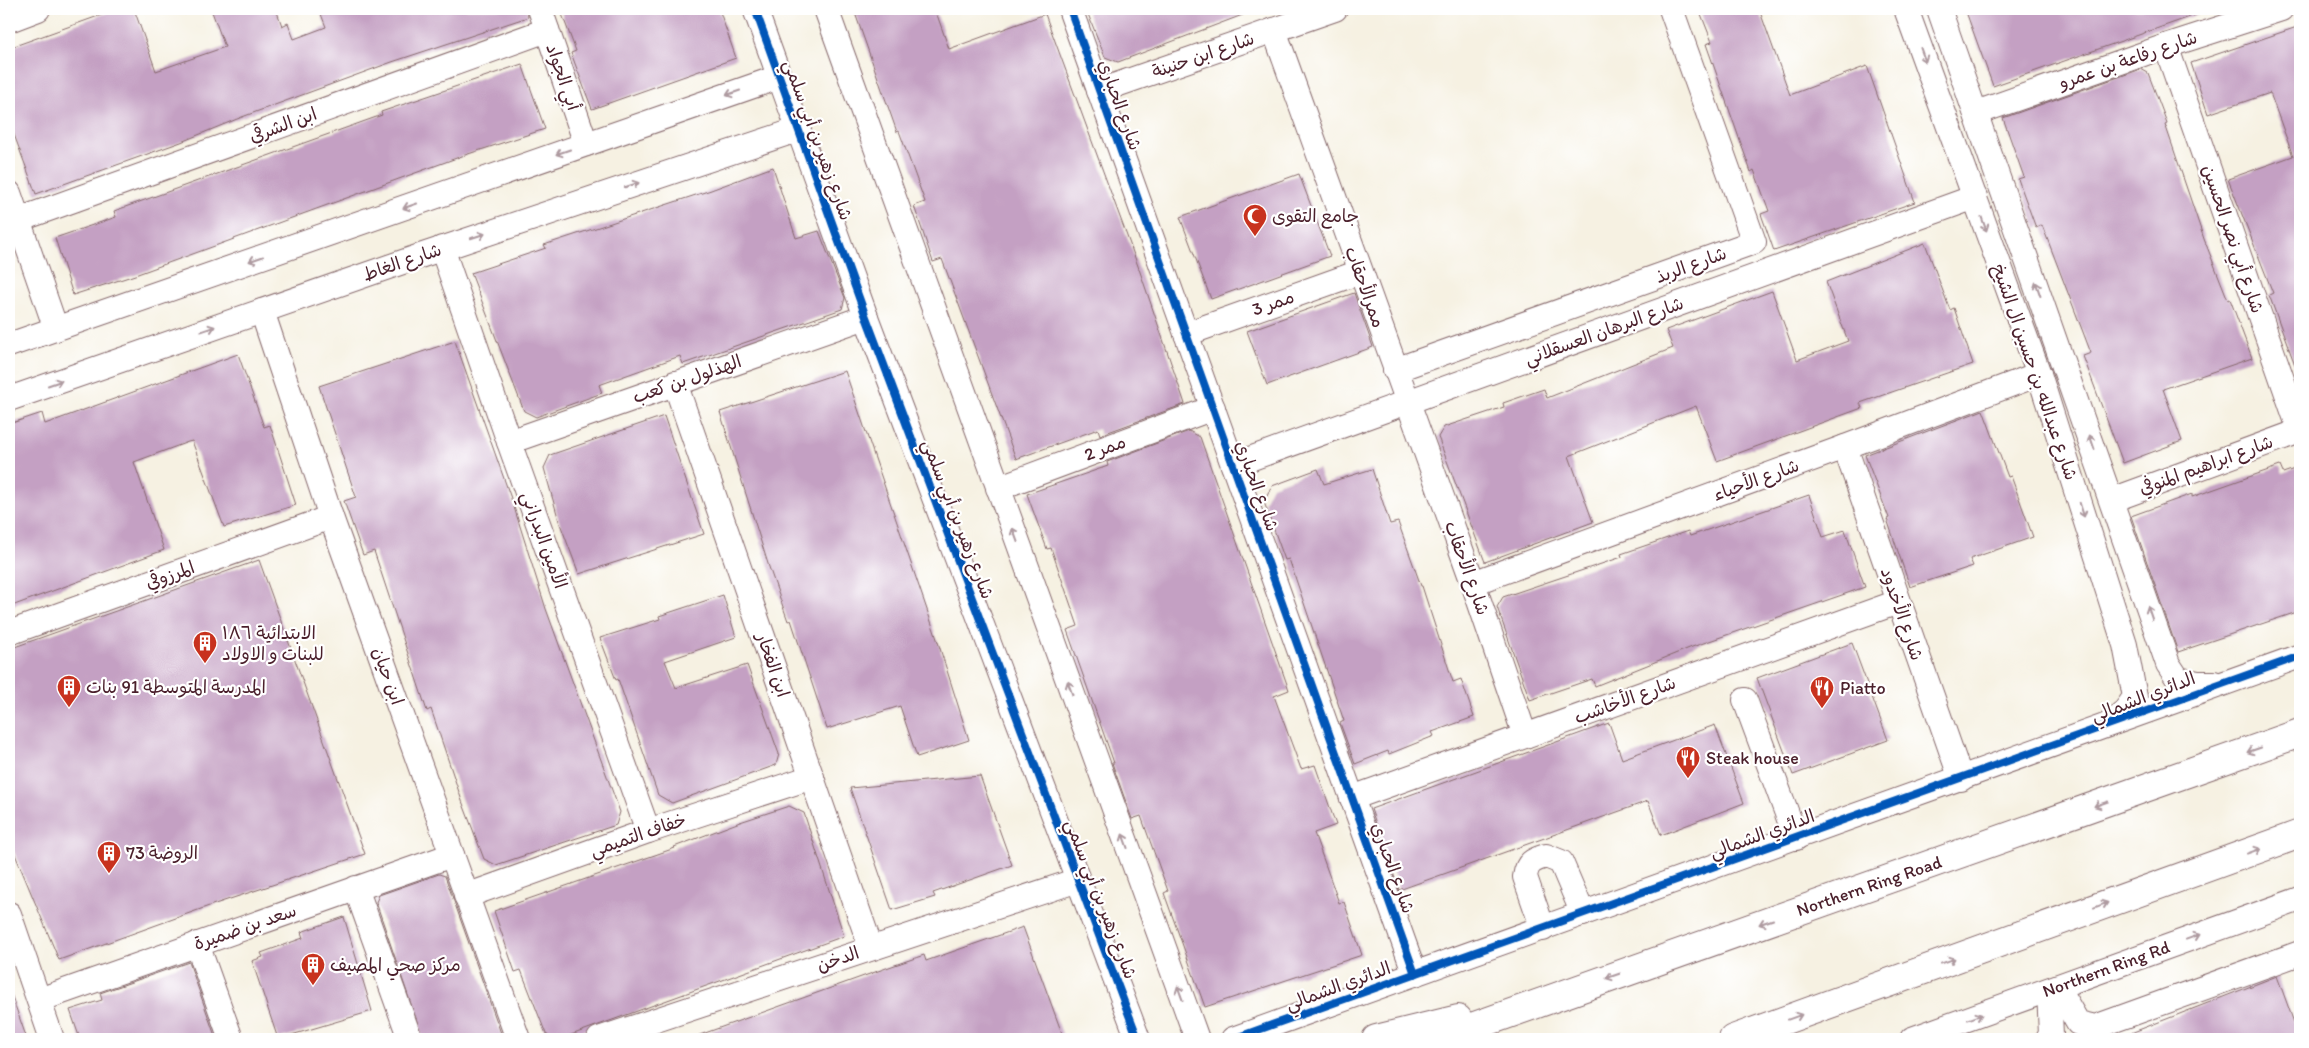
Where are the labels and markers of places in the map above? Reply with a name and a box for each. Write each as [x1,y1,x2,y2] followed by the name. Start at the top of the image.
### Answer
[1242,203,1268,237] mosque icon: جامع التقوى
[1272,205,1359,229] place label: جامع التقوى
[222,622,324,665] place label: الابتدائية ١٨٦ للبنات و الاولاد
[192,630,218,664] building icon: الابتدائية ١٨٦ للبنات و الاولاد
[56,674,82,708] building icon: المدرسة المتوسطة 91 بنات
[1809,675,1835,709] restaurant icon: Piatto
[86,676,266,698] place label: المدرسة المتوسطة 91 بنات
[1840,677,1886,699] place label: Piatto
[1675,745,1701,779] restaurant icon: Steak house
[1706,747,1799,769] place label: Steak house
[96,840,122,874] building icon: الروضة 73
[126,842,198,864] place label: الروضة 73
[300,952,326,986] building icon: مركز صحي المصيف
[330,954,461,981] place label: مركز صحي المصيف

